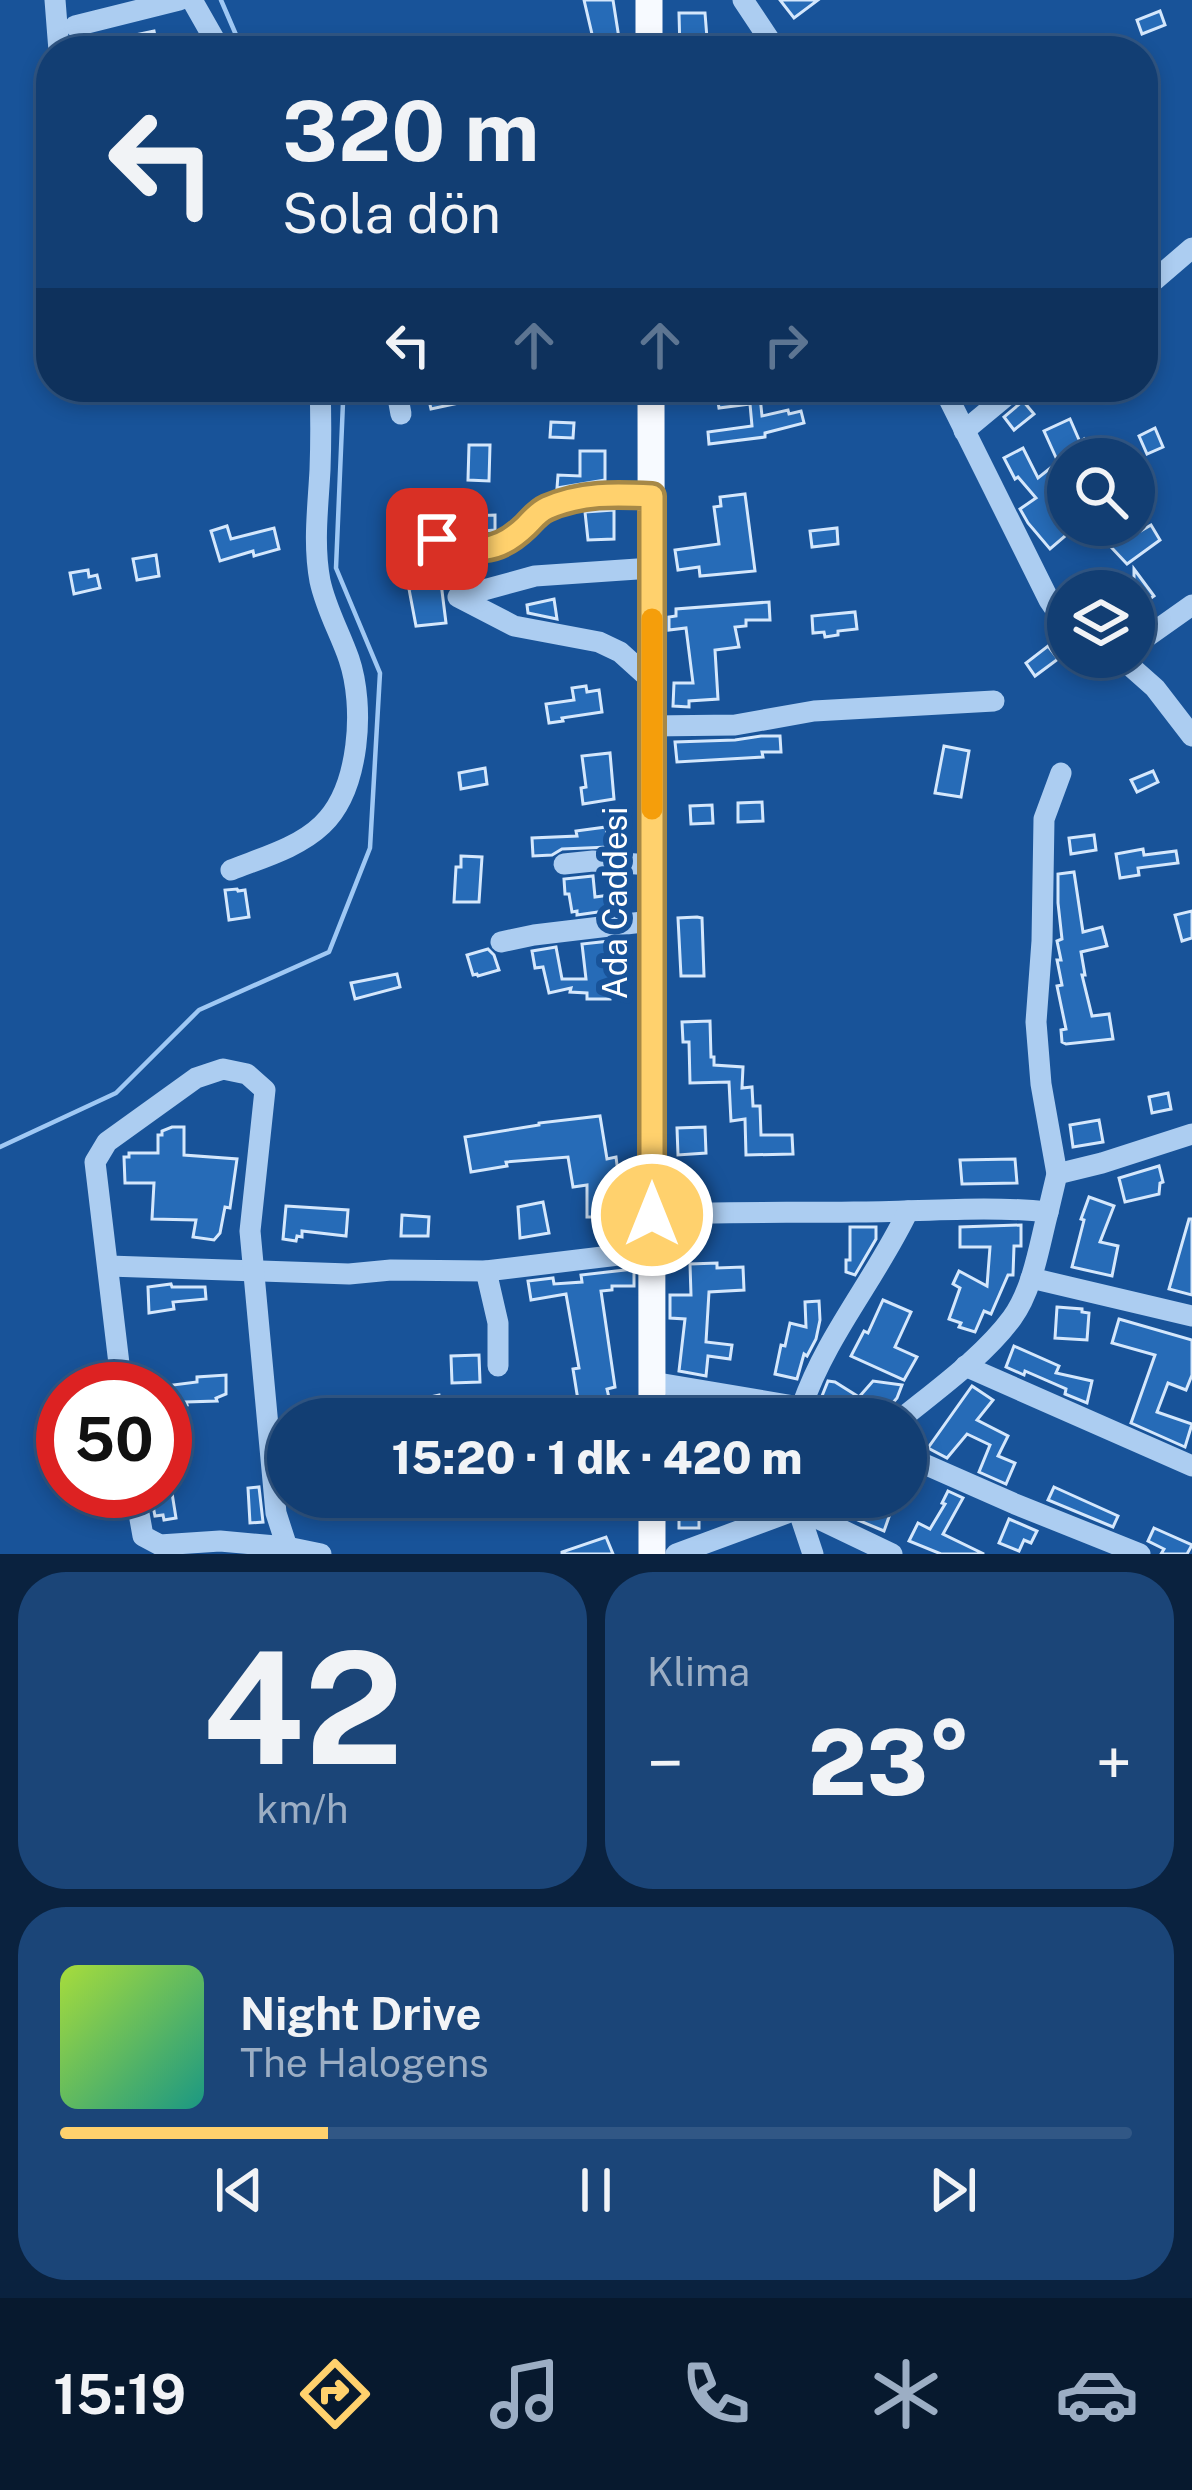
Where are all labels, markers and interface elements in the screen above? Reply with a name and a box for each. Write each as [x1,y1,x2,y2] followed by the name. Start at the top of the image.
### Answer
[282,81,540,180] text: 320 m
[84,84,240,240] icon: left
[282,182,501,245] text: Sola dön
[375,312,441,378] icon: left
[501,312,567,378] icon: ahead
[627,312,693,378] icon: ahead
[753,312,819,378] icon: right
[1047,438,1155,678] map controls
[1047,438,1155,546] button: search
[386,488,488,590] pin
[404,506,470,572] icon: arrive
[1047,570,1155,678] button: layers
[596,807,634,999] street label: Ada Caddesi
[589,1152,715,1278] position arrow
[36,1362,192,1518] speed limit sign: 50
[392,1431,802,1484] text: 15:20 · 1 dk · 420 m
[202,1616,403,1799] text: 42
[647,1649,750,1695] text: Klima
[808,1709,971,1815] text: 23°
[647,1724,684,1802] text: −
[1095,1724,1132,1802] text: +
[257,1786,348,1832] text: km/h
[240,1987,481,2040] text: Night Drive
[240,2040,489,2086] text: The Halogens
[206,2157,272,2223] icon: previous
[563,2157,629,2223] icon: pause
[920,2157,986,2223] icon: next
[293,2352,377,2436] icon: directions
[483,2352,567,2436] icon: music
[674,2352,758,2436] icon: phone
[864,2352,948,2436] icon: climate
[1055,2352,1139,2436] icon: car
[53,2363,186,2426] text: 15:19

